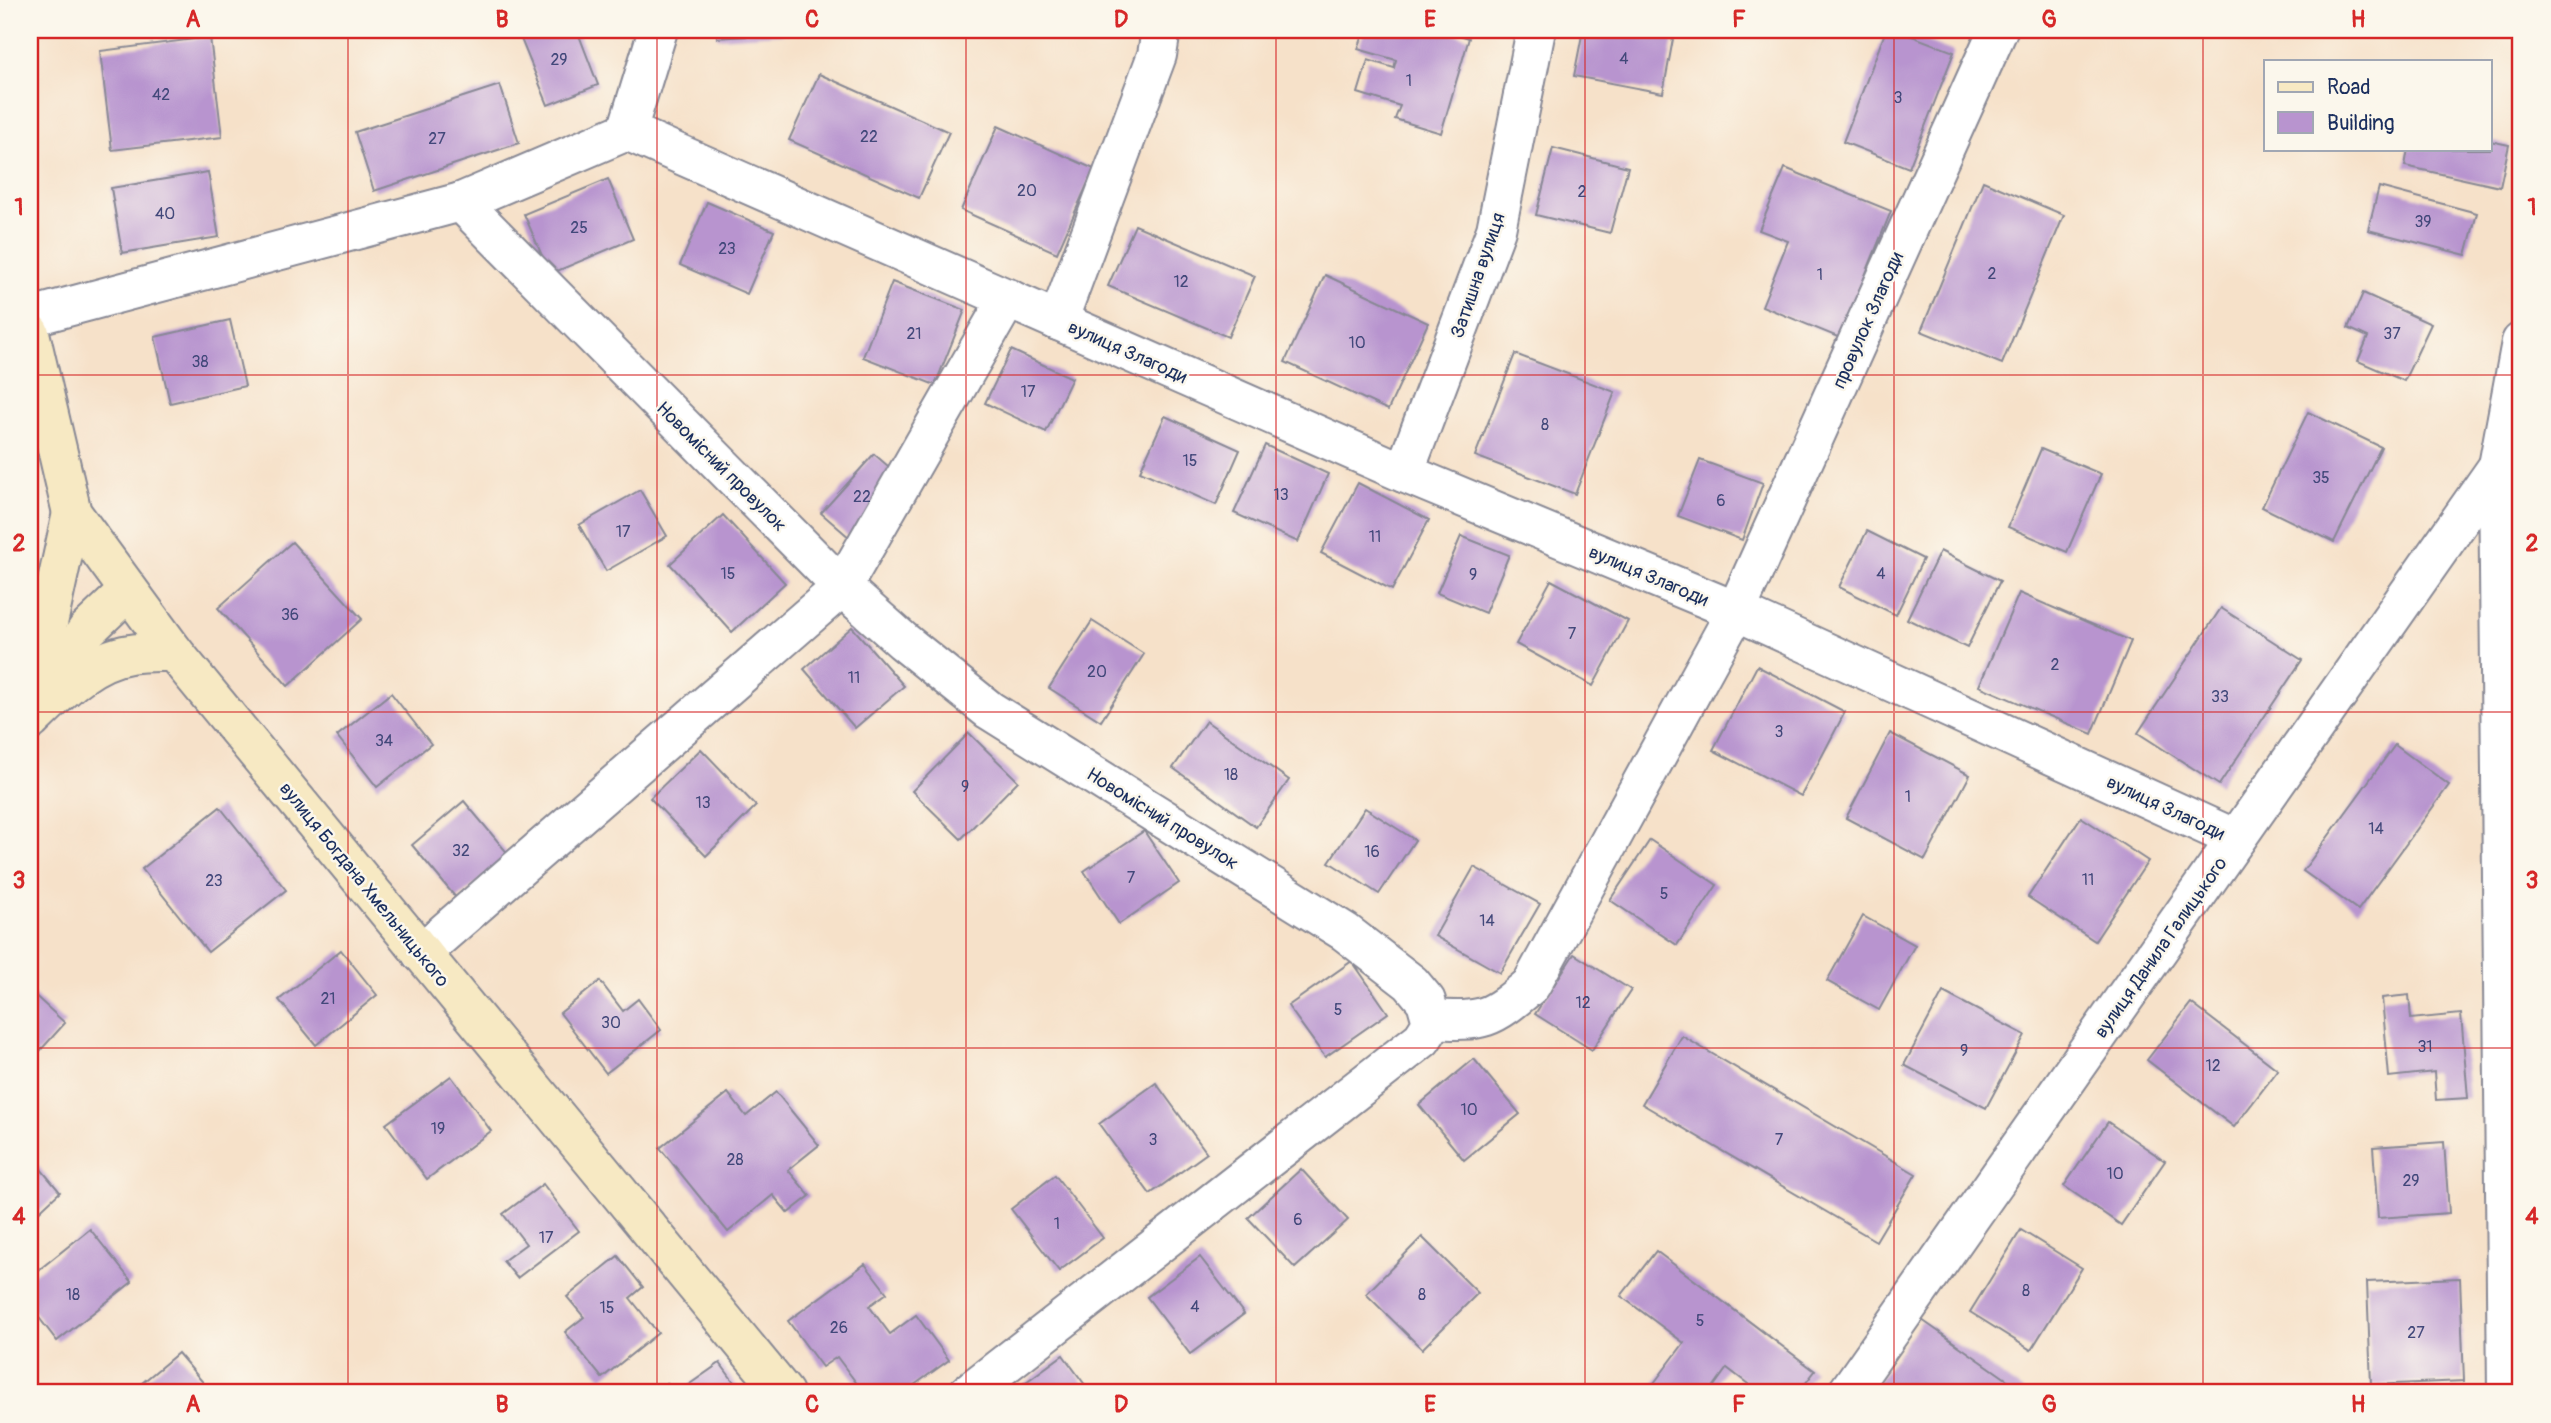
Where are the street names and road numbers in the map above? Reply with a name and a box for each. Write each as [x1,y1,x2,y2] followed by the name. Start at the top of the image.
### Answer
[1445,209,1511,341] street label: Затишна вулиця
[1827,248,1909,393] street label: провулок Злагоди
[1064,315,1191,389] street label: вулиця Злагоди
[651,396,792,537] street label: Новомісний провулок
[1585,540,1713,612] street label: вулиця Злагоди
[1082,762,1243,875] street label: Новомісний провулок
[2103,770,2229,846] street label: вулиця Злагоди
[274,777,454,992] street label: вулиця Богдана Хмельницького
[2089,852,2233,1043] street label: вулиця Данила Галицького

